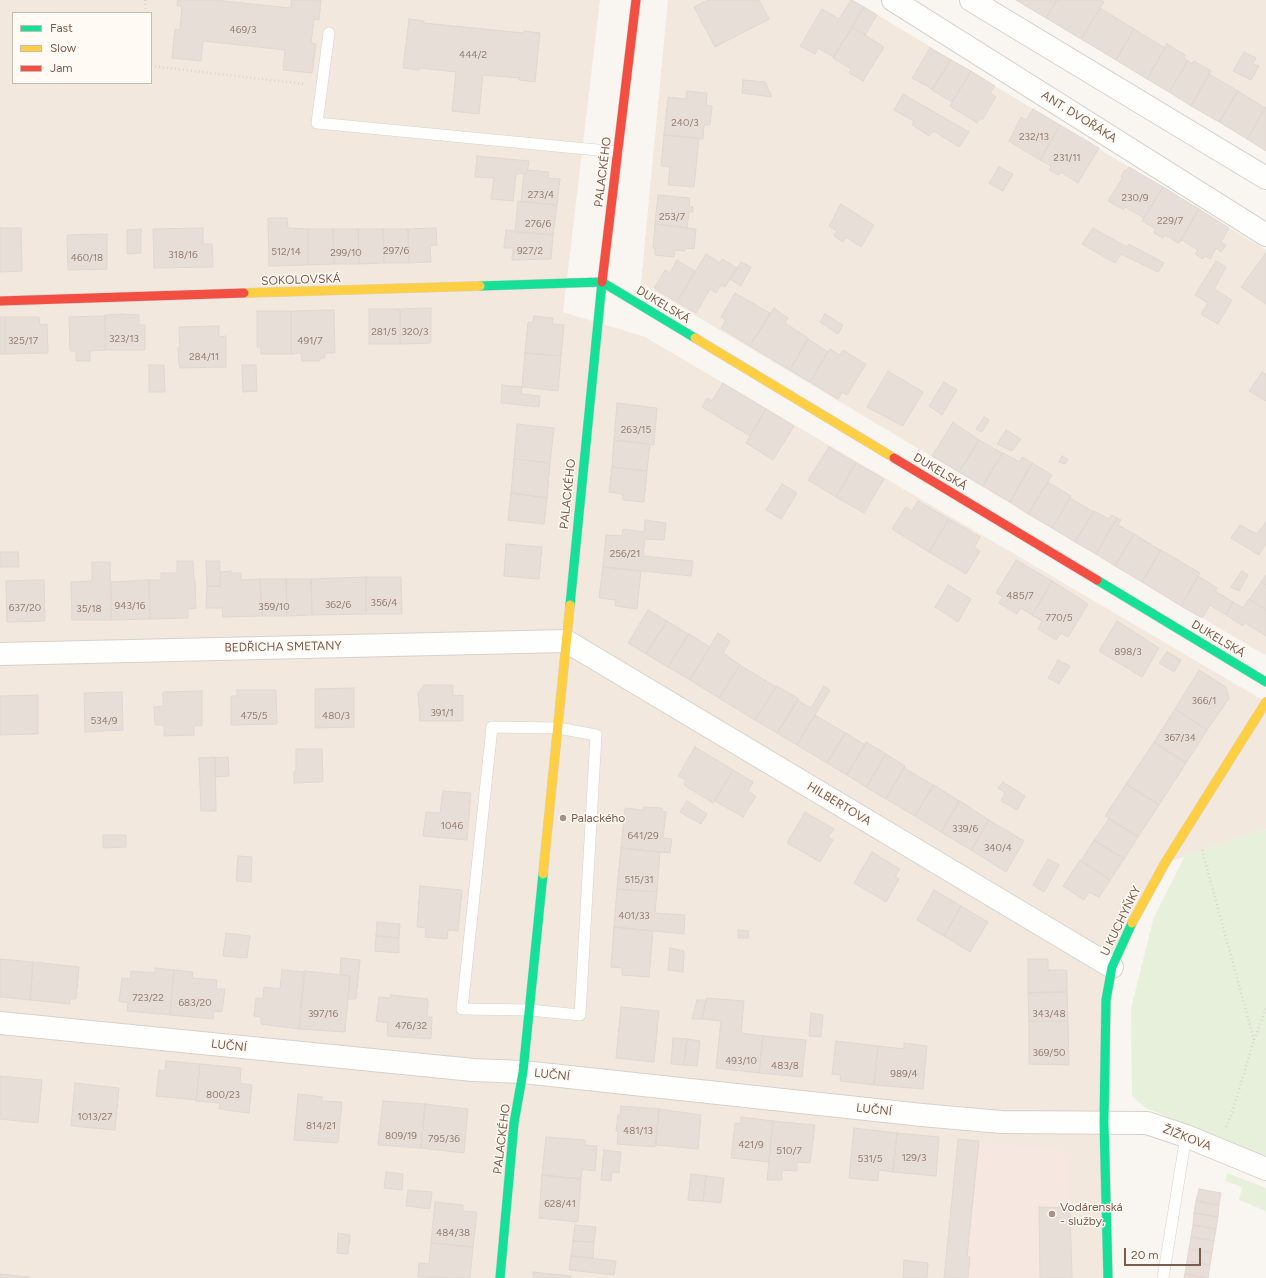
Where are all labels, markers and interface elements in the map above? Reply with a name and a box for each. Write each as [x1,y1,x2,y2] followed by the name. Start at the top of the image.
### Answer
[12,12,152,84] legend
[50,21,73,35] text: Fast
[230,24,256,36] house number: 469/3
[50,41,76,55] text: Slow
[459,49,487,61] house number: 444/2
[50,61,73,75] text: Jam
[1039,88,1119,146] street label: ANT. DVOŘÁKA
[671,117,699,129] house number: 240/3
[1019,131,1049,143] house number: 232/13
[592,136,614,208] street label: PALACKÉHO
[1053,152,1081,164] house number: 231/11
[528,189,554,201] house number: 273/4
[1122,192,1148,204] house number: 230/9
[659,211,685,223] house number: 253/7
[1157,215,1183,227] house number: 229/7
[525,218,551,230] house number: 276/6
[383,245,409,257] house number: 297/6
[517,245,543,257] house number: 927/2
[271,246,301,258] house number: 512/14
[330,247,362,259] house number: 299/10
[168,249,198,261] house number: 318/16
[71,252,103,264] house number: 460/18
[261,271,341,289] street label: SOKOLOVSKÁ
[633,283,693,327] street label: DUKELSKÁ
[371,326,397,338] house number: 281/5
[402,326,428,338] house number: 320/3
[109,333,139,345] house number: 323/13
[8,335,38,347] house number: 325/17
[297,335,323,347] house number: 491/7
[189,351,219,363] house number: 284/11
[621,424,651,436] house number: 263/15
[910,450,970,494] street label: DUKELSKÁ
[557,458,579,530] street label: PALACKÉHO
[610,548,640,560] house number: 256/21
[1006,590,1034,602] house number: 485/7
[371,597,397,609] house number: 356/4
[325,599,351,611] house number: 362/6
[115,600,145,612] house number: 943/16
[258,601,290,613] house number: 359/10
[9,602,41,614] house number: 637/20
[76,603,102,615] house number: 35/18
[1046,612,1072,624] house number: 770/5
[1188,617,1248,661] street label: DUKELSKÁ
[224,639,342,655] street label: BEDŘICHA SMETANY
[1114,646,1142,658] house number: 898/3
[1192,695,1216,707] house number: 366/1
[430,707,454,719] house number: 391/1
[241,710,267,722] house number: 475/5
[322,710,350,722] house number: 480/3
[91,715,117,727] house number: 534/9
[1164,732,1196,744] house number: 367/34
[804,779,874,829] street label: HILBERTOVA
[571,811,625,825] place label: Palackého
[558,813,568,823] marker: Palackého
[441,820,463,832] house number: 1046
[952,823,978,835] house number: 339/6
[627,830,659,842] house number: 641/29
[984,842,1012,854] house number: 340/4
[624,874,654,886] house number: 515/31
[1098,884,1144,958] street label: U KUCHYŇKY
[618,910,650,922] house number: 401/33
[132,992,164,1004] house number: 723/22
[178,997,212,1009] house number: 683/20
[308,1008,338,1020] house number: 397/16
[1032,1008,1066,1020] house number: 343/48
[395,1020,427,1032] house number: 476/32
[210,1037,248,1055] street label: LUČNÍ
[1033,1047,1065,1059] house number: 369/50
[725,1055,757,1067] house number: 493/10
[771,1060,799,1072] house number: 483/8
[533,1066,571,1084] street label: LUČNÍ
[890,1068,918,1080] house number: 989/4
[206,1089,240,1101] house number: 800/23
[855,1101,893,1119] street label: LUČNÍ
[491,1103,513,1175] street label: PALACKÉHO
[78,1111,112,1123] house number: 1013/27
[306,1120,336,1132] house number: 814/21
[1161,1122,1213,1154] street label: ŽIŽKOVA
[623,1125,653,1137] house number: 481/13
[385,1130,417,1142] house number: 809/19
[428,1133,460,1145] house number: 795/36
[738,1139,764,1151] house number: 421/9
[776,1145,802,1157] house number: 510/7
[902,1152,926,1164] house number: 129/3
[858,1153,882,1165] house number: 531/5
[544,1198,576,1210] house number: 628/41
[1060,1200,1123,1228] place label: Vodárenská - služby,
[1047,1209,1057,1219] marker: Vodárenská - služby,
[436,1227,470,1239] house number: 484/38
[1126,1240,1203,1266] scale bar
[1131,1248,1159,1262] text: 20 m

